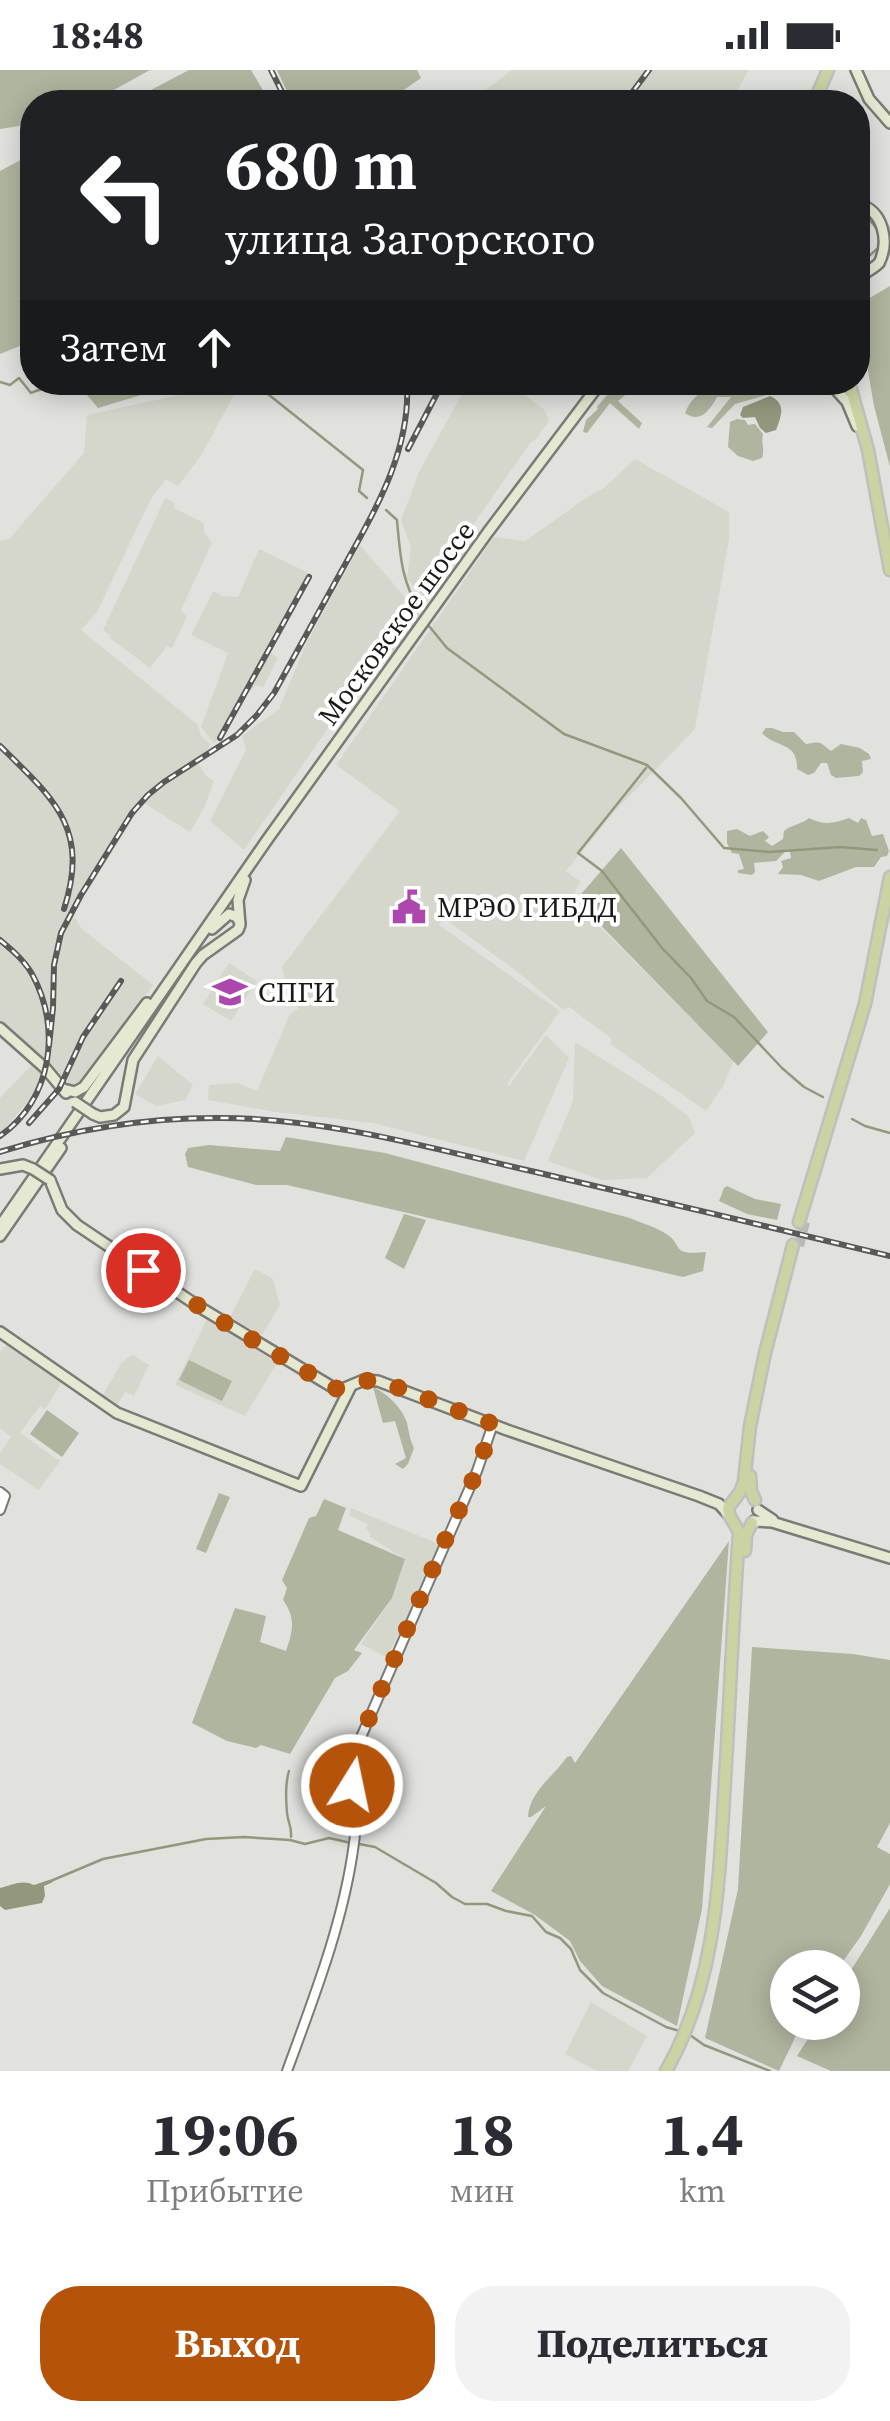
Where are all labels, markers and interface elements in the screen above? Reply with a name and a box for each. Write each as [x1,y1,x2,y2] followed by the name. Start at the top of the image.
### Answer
[50,9,144,61] text: 18:48
[225,116,417,212] text: 680 m
[60,130,190,260] icon: left
[225,207,596,269] text: улица Загорского
[187,320,242,375] icon: ahead
[60,322,167,374] text: Затем
[309,513,483,733] street label: Московское шоссе
[390,888,428,926] public building icon: МРЭО ГИБДД
[437,888,617,926] place label: МРЭО ГИБДД
[211,973,249,1011] school or university icon: СПГИ
[258,973,335,1011] place label: СПГИ
[101,1228,186,1313] pin
[116,1243,171,1298] icon: arrive
[300,1733,404,1837] position arrow
[770,1950,860,2040] map controls
[770,1950,860,2040] button: layers
[151,2093,299,2175] text: 19:06
[450,2093,515,2175] text: 18
[661,2093,744,2175] text: 1.4
[146,2169,304,2213] text: Прибытие
[450,2169,514,2213] text: мин
[679,2169,725,2213] text: km
[40,2286,435,2401] button: Выход
[455,2286,850,2401] button: Поделиться

